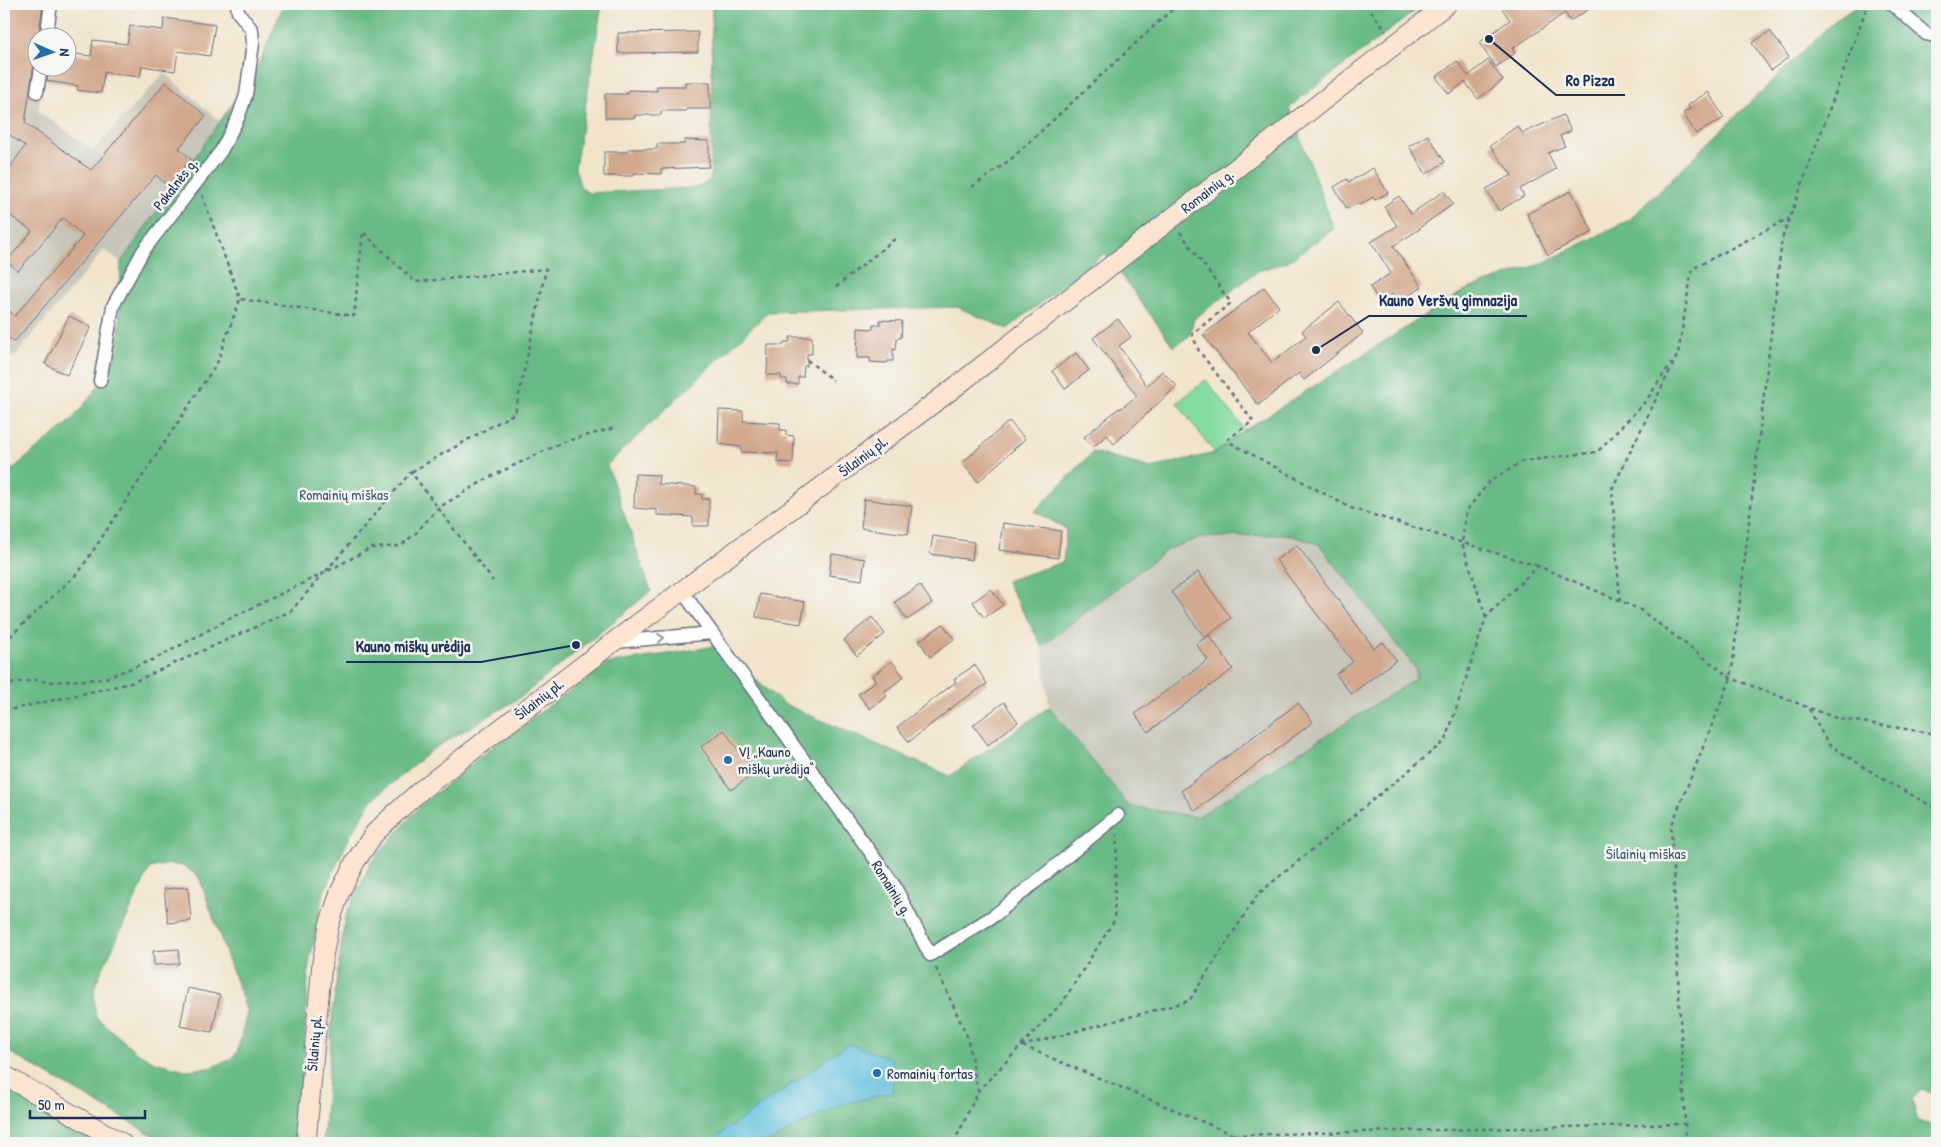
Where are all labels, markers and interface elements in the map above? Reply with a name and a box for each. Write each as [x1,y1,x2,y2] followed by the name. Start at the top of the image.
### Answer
[28,28,78,78] north arrow
[56,48,75,57] text: N
[1556,64,1625,95] callout: Ro Pizza
[1566,69,1615,91] text: Ro Pizza
[148,153,202,215] street label: Pakalnės g.
[1176,164,1238,218] street label: Romainių g.
[1369,285,1527,316] callout: Kauno Veršvų gimnazija
[1379,289,1518,312] text: Kauno Veršvų gimnazija
[834,431,892,481] street label: Šilainių pl.
[299,484,389,505] park label: Romainių miškas
[346,631,481,662] callout: Kauno miškų urėdija
[657,633,665,644] one-way arrow
[356,635,471,657] text: Kauno miškų urėdija
[510,673,568,725] street label: Šilainių pl.
[738,741,814,779] place label: VĮ „Kauno miškų urėdija“
[722,754,734,766] marker: VĮ „Kauno miškų urėdija“
[1606,843,1686,864] park label: Šilainių miškas
[867,856,917,920] street label: Romainių g.
[301,1014,327,1072] street label: Šilainių pl.
[887,1063,973,1084] place label: Romainių fortas
[871,1067,883,1079] marker: Romainių fortas
[30,1087,145,1119] scale bar
[38,1094,65,1115] text: 50 m

